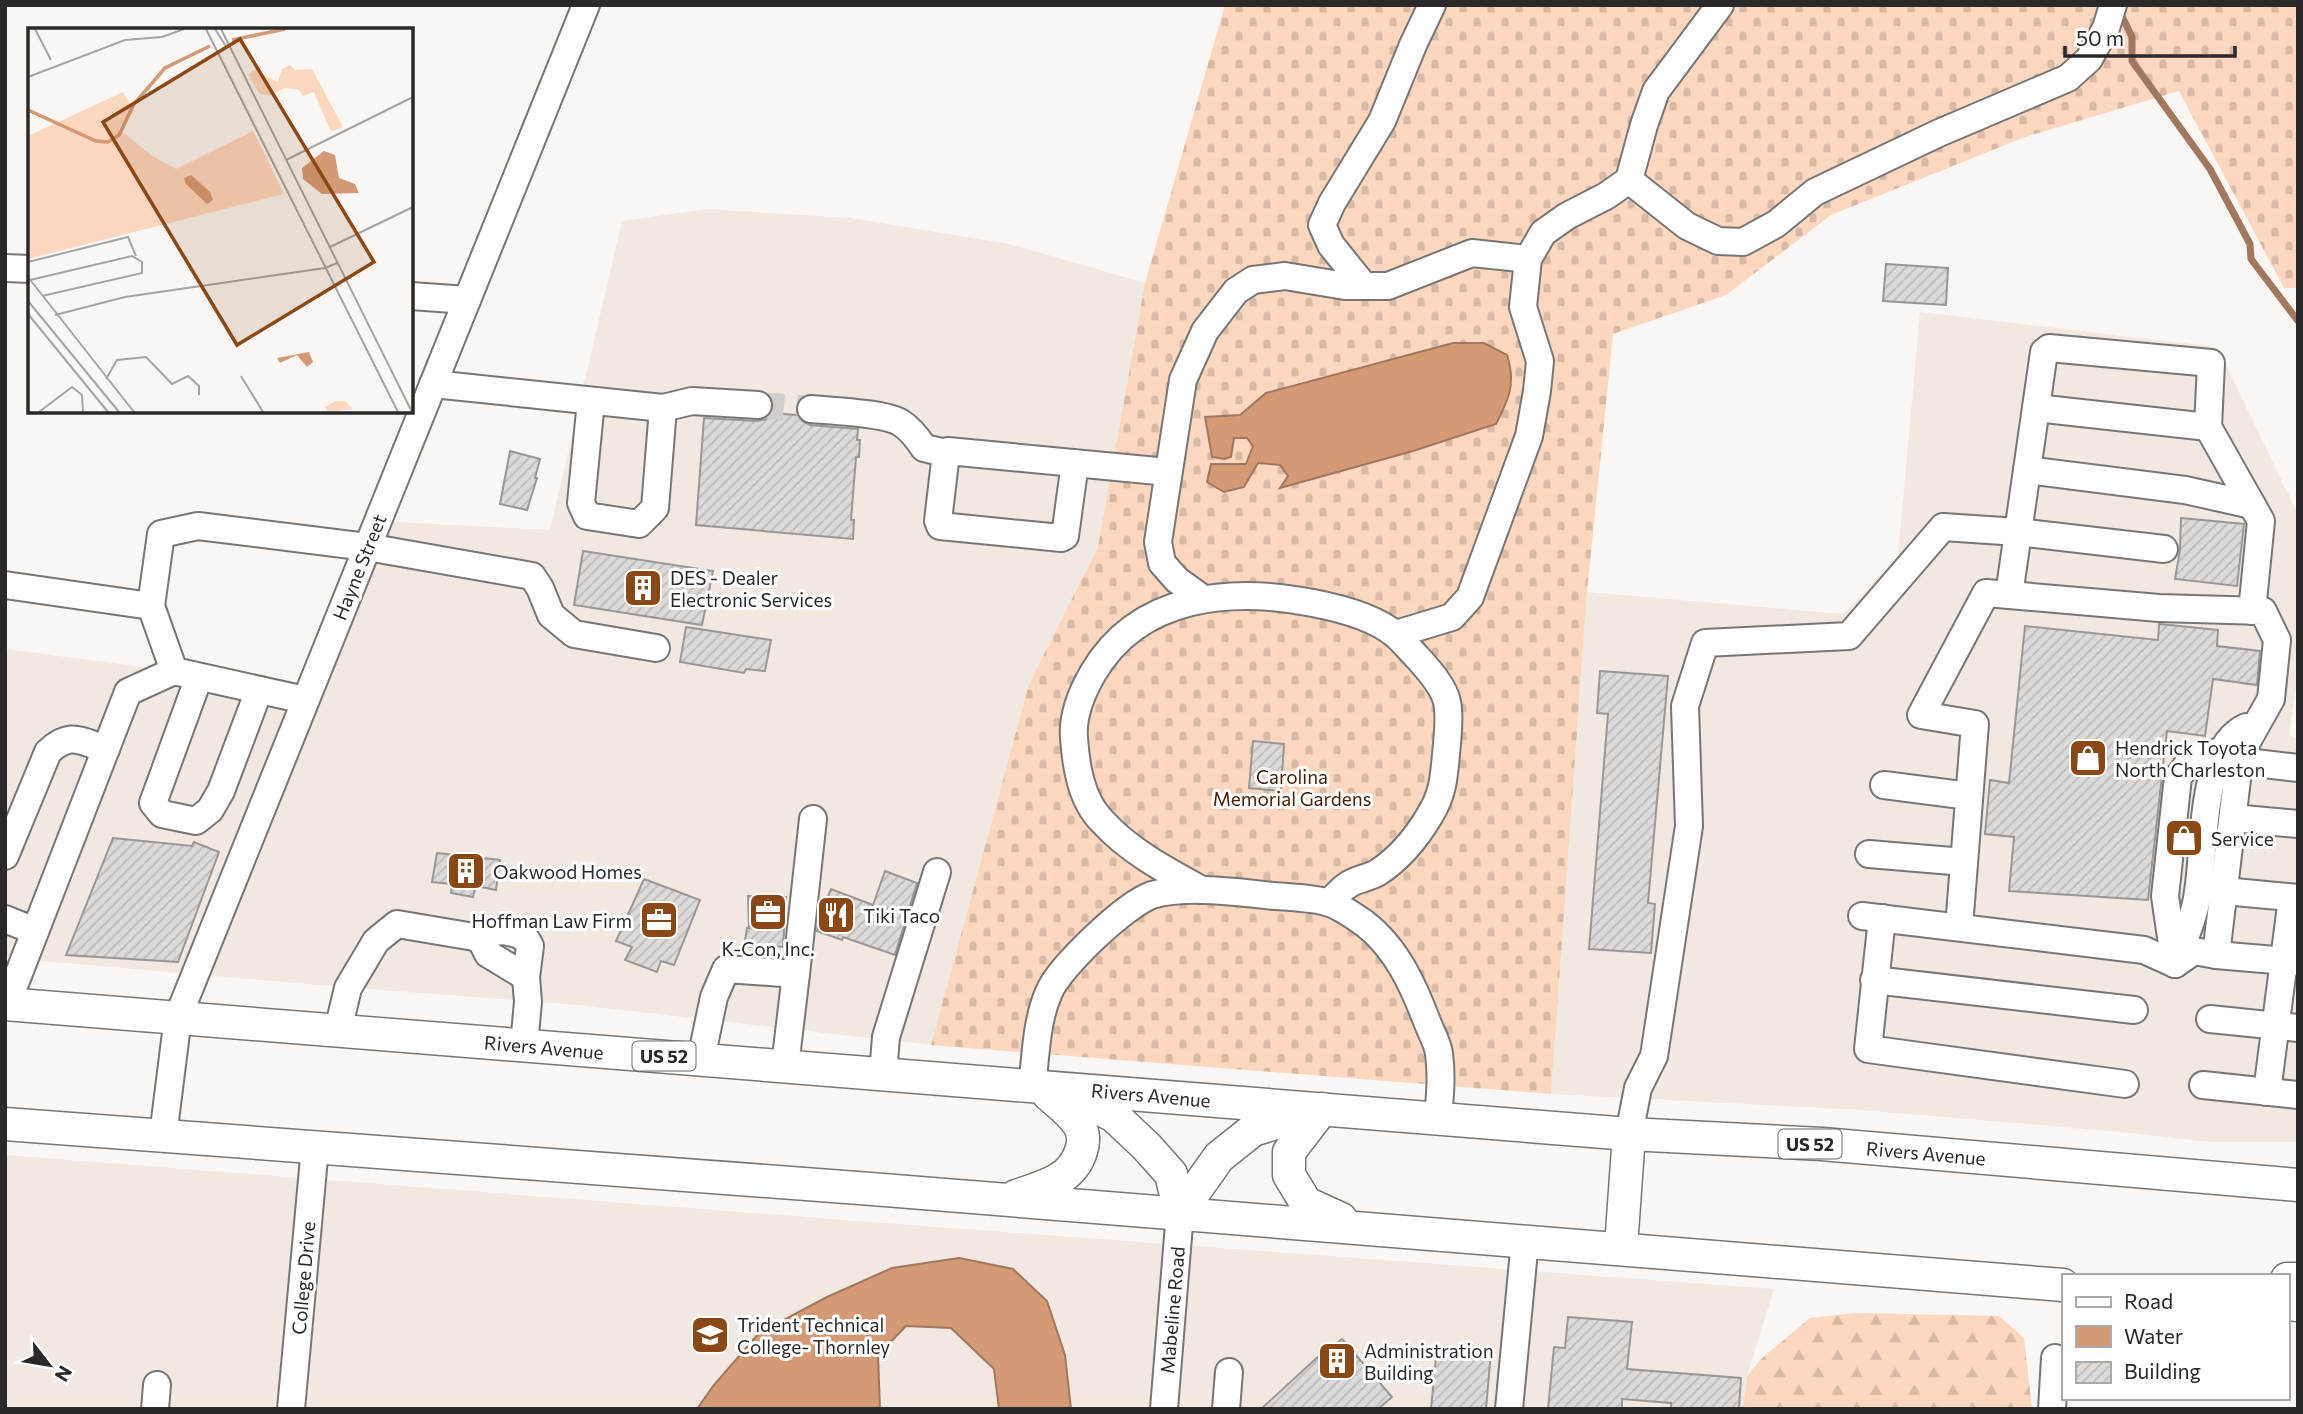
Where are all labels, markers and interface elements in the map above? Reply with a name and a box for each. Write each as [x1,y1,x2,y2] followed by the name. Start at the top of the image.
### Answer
[2065,14,2235,58] scale bar
[2076,25,2124,50] text: 50 m
[28,28,413,413] inset map
[327,511,391,623] street label: Hayne Street
[670,566,832,611] place label: DES - Dealer Electronic Services
[622,567,664,609] building icon: DES - Dealer Electronic Services
[2115,736,2265,781] place label: Hendrick Toyota North Charleston
[2067,737,2109,779] shop icon: Hendrick Toyota North Charleston
[1213,765,1371,810] park label: Carolina Memorial Gardens
[2163,817,2205,859] shop icon: Service
[2211,827,2274,850] place label: Service
[445,850,487,892] building icon: Oakwood Homes
[493,860,642,883] place label: Oakwood Homes
[747,891,789,933] office icon: K-Con, Inc.
[815,894,857,936] restaurant icon: Tiki Taco
[638,899,680,941] office icon: Hoffman Law Firm
[863,904,940,927] place label: Tiki Taco
[472,909,632,932] place label: Hoffman Law Firm
[721,937,815,960] place label: K-Con, Inc.
[483,1030,605,1064] street label: Rivers Avenue
[632,1042,696,1070] road number: US 52
[1090,1078,1212,1112] street label: Rivers Avenue
[1778,1129,1842,1158] road number: US 52
[1865,1136,1987,1170] street label: Rivers Avenue
[287,1220,319,1336] street label: College Drive
[1155,1245,1189,1375] street label: Mabeline Road
[2062,1274,2289,1400] legend
[2124,1288,2173,1313] text: Road
[737,1313,890,1358] place label: Trident Technical College- Thornley
[689,1314,731,1356] school or university icon: Trident Technical College- Thornley
[2124,1323,2183,1348] text: Water
[14,1330,84,1400] north arrow
[1364,1339,1494,1384] place label: Administration Building
[1316,1340,1358,1382] building icon: Administration Building
[2124,1358,2201,1383] text: Building
[50,1362,78,1386] text: N

